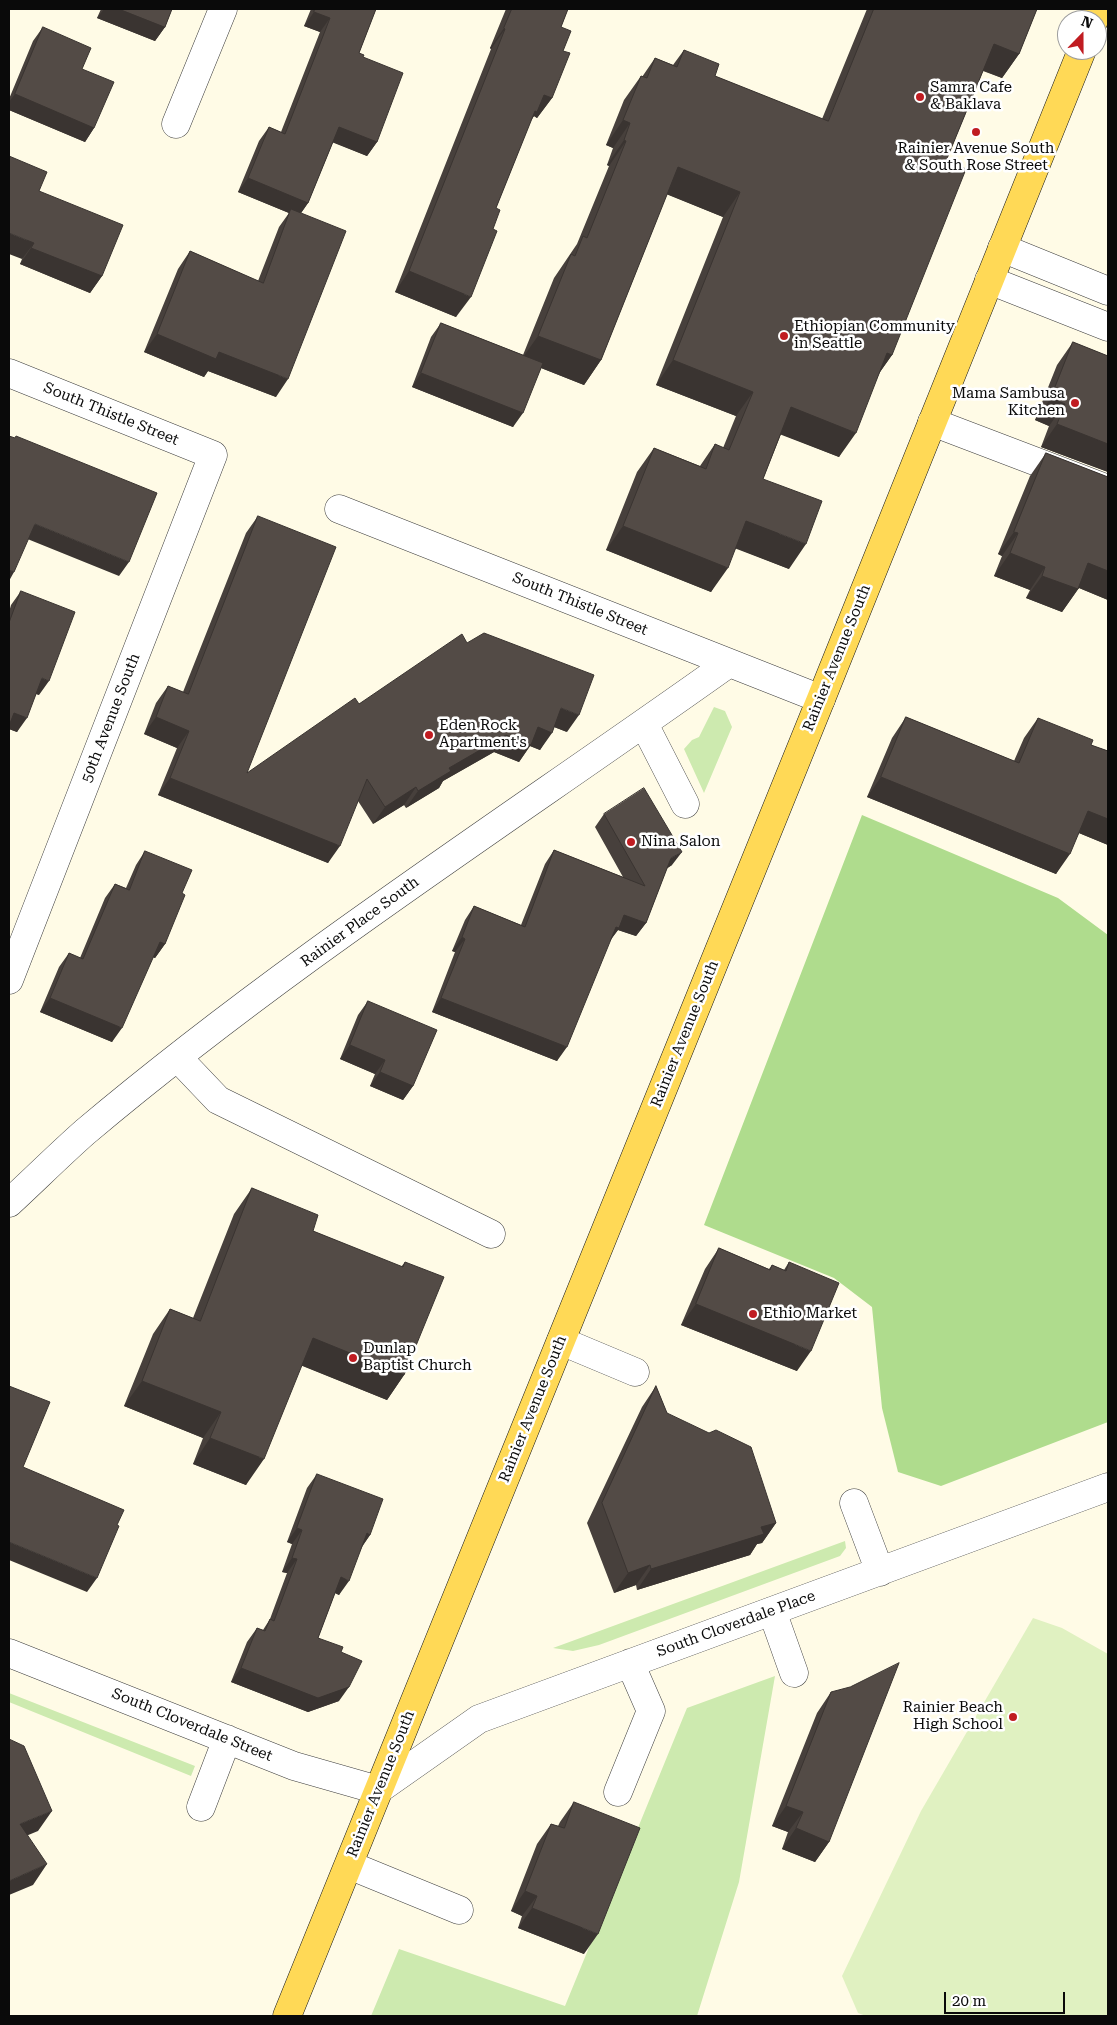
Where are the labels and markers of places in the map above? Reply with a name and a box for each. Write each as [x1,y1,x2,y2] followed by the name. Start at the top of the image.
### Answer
[930,79,1012,114] place label: Samra Cafe & Baklava
[914,91,926,103] marker: Samra Cafe & Baklava
[970,126,982,138] marker: Rainier Avenue South & South Rose Street
[898,140,1054,175] place label: Rainier Avenue South & South Rose Street
[794,318,955,353] place label: Ethiopian Community in Seattle
[778,330,790,342] marker: Ethiopian Community in Seattle
[952,385,1065,420] place label: Mama Sambusa Kitchen
[1069,397,1081,409] marker: Mama Sambusa Kitchen
[439,717,527,752] place label: Eden Rock Apartment's
[423,729,435,741] marker: Eden Rock Apartment's
[641,833,720,851] place label: Nina Salon
[625,836,637,848] marker: Nina Salon
[763,1305,857,1323] place label: Ethio Market
[747,1308,759,1320] marker: Ethio Market
[363,1340,472,1375] place label: Dunlap Baptist Church
[347,1352,359,1364] marker: Dunlap Baptist Church
[903,1699,1003,1734] place label: Rainier Beach High School
[1007,1711,1019,1723] marker: Rainier Beach High School

